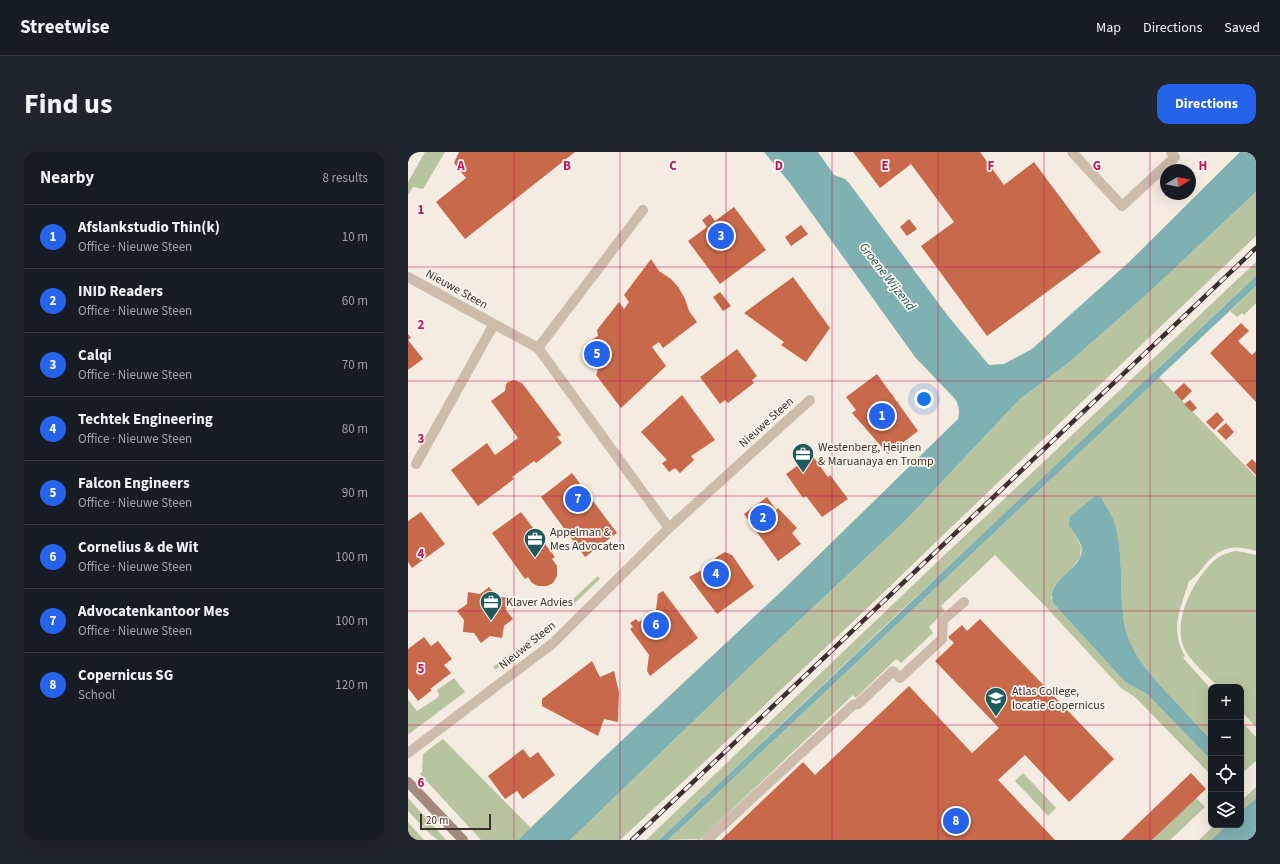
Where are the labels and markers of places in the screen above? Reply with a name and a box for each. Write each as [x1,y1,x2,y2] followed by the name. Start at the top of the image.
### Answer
[708,221,734,251] pin: 3
[584,339,610,369] pin: 5
[869,401,895,431] pin: 1
[818,439,934,470] place label: Westenberg, Heijnen & Maruanaya en Tromp
[790,441,816,474] office icon: Westenberg, Heijnen & Maruanaya en Tromp
[565,484,591,514] pin: 7
[750,503,776,533] pin: 2
[550,524,625,555] place label: Appelman & Mes Advocaten
[522,526,548,559] office icon: Appelman & Mes Advocaten
[703,559,729,589] pin: 4
[478,589,504,622] office icon: Klaver Advies
[506,594,573,611] place label: Klaver Advies
[643,610,669,640] pin: 6
[1012,683,1105,714] place label: Atlas College, locatie Copernicus
[983,685,1009,718] school or university icon: Atlas College, locatie Copernicus
[943,806,969,836] pin: 8

